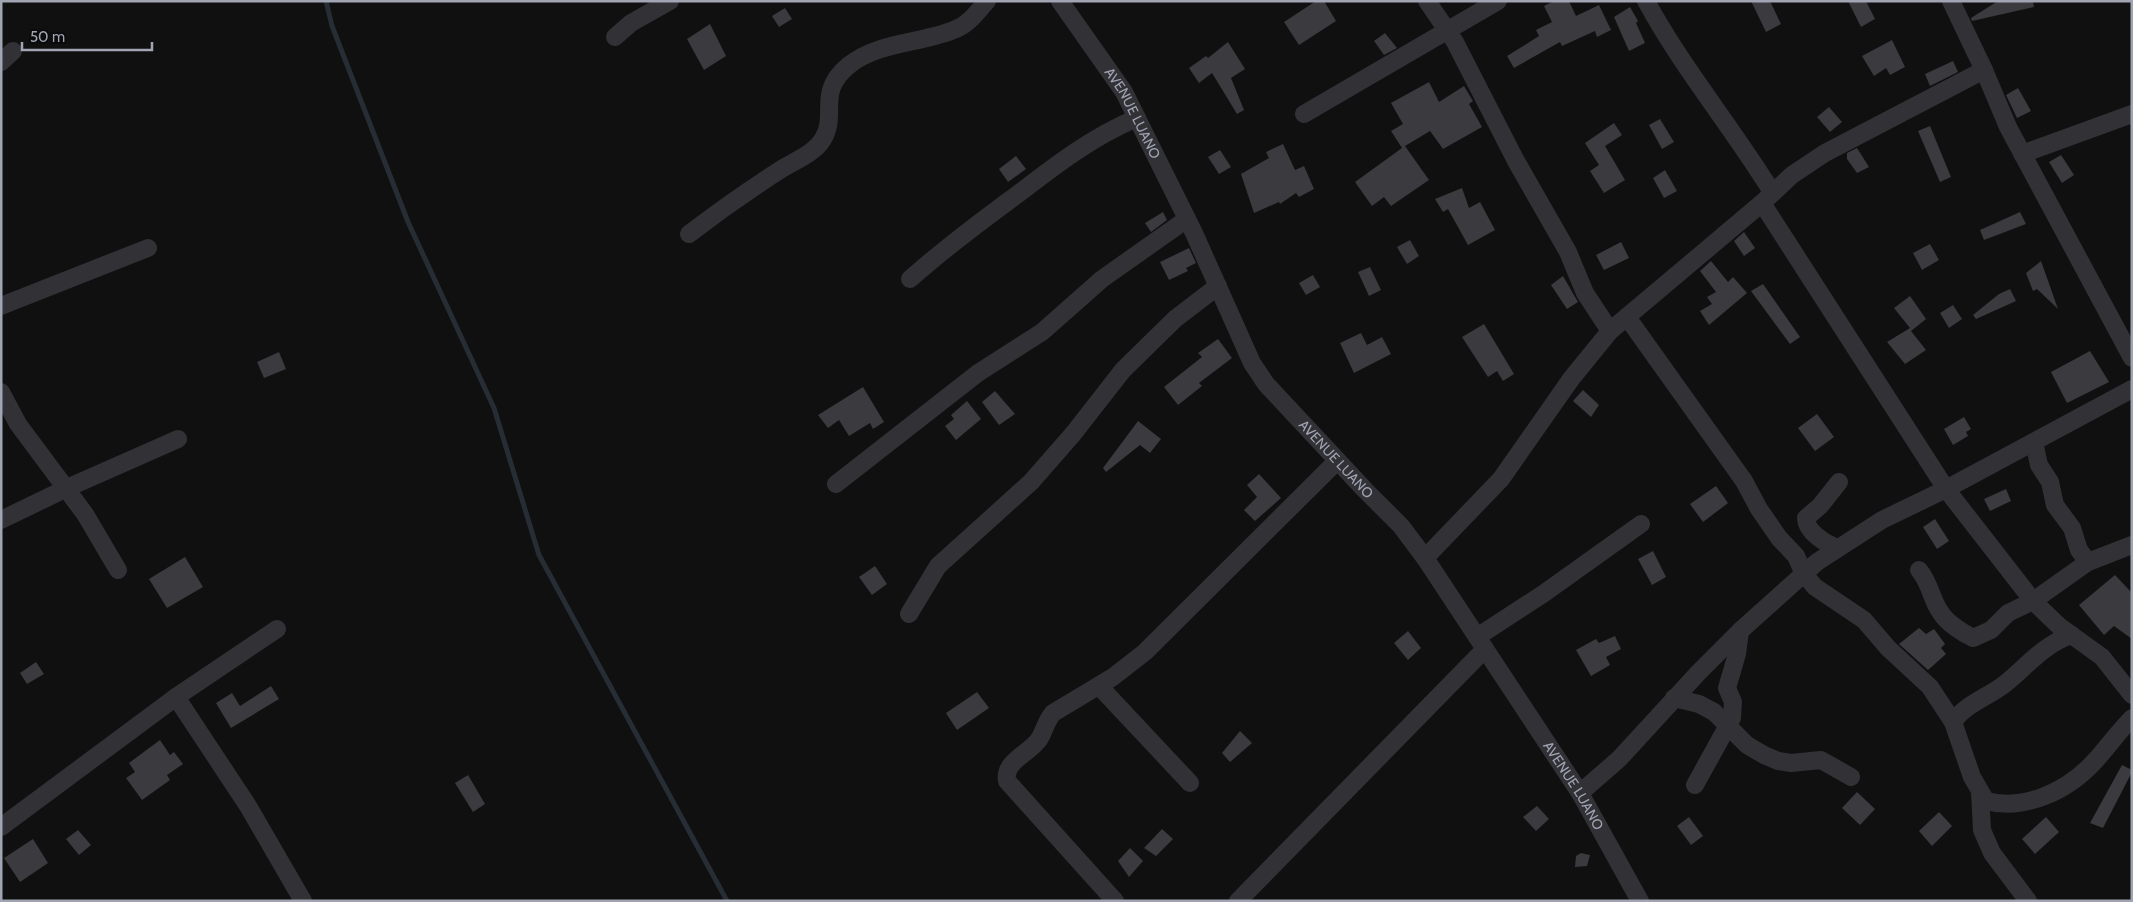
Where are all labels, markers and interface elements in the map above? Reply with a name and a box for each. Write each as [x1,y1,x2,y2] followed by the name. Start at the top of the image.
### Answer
[22,20,152,52] scale bar
[30,28,65,46] text: 50 m
[1101,64,1165,162] street label: AVENUE LUANO
[1295,416,1377,502] street label: AVENUE LUANO
[1539,738,1608,833] street label: AVENUE LUANO

